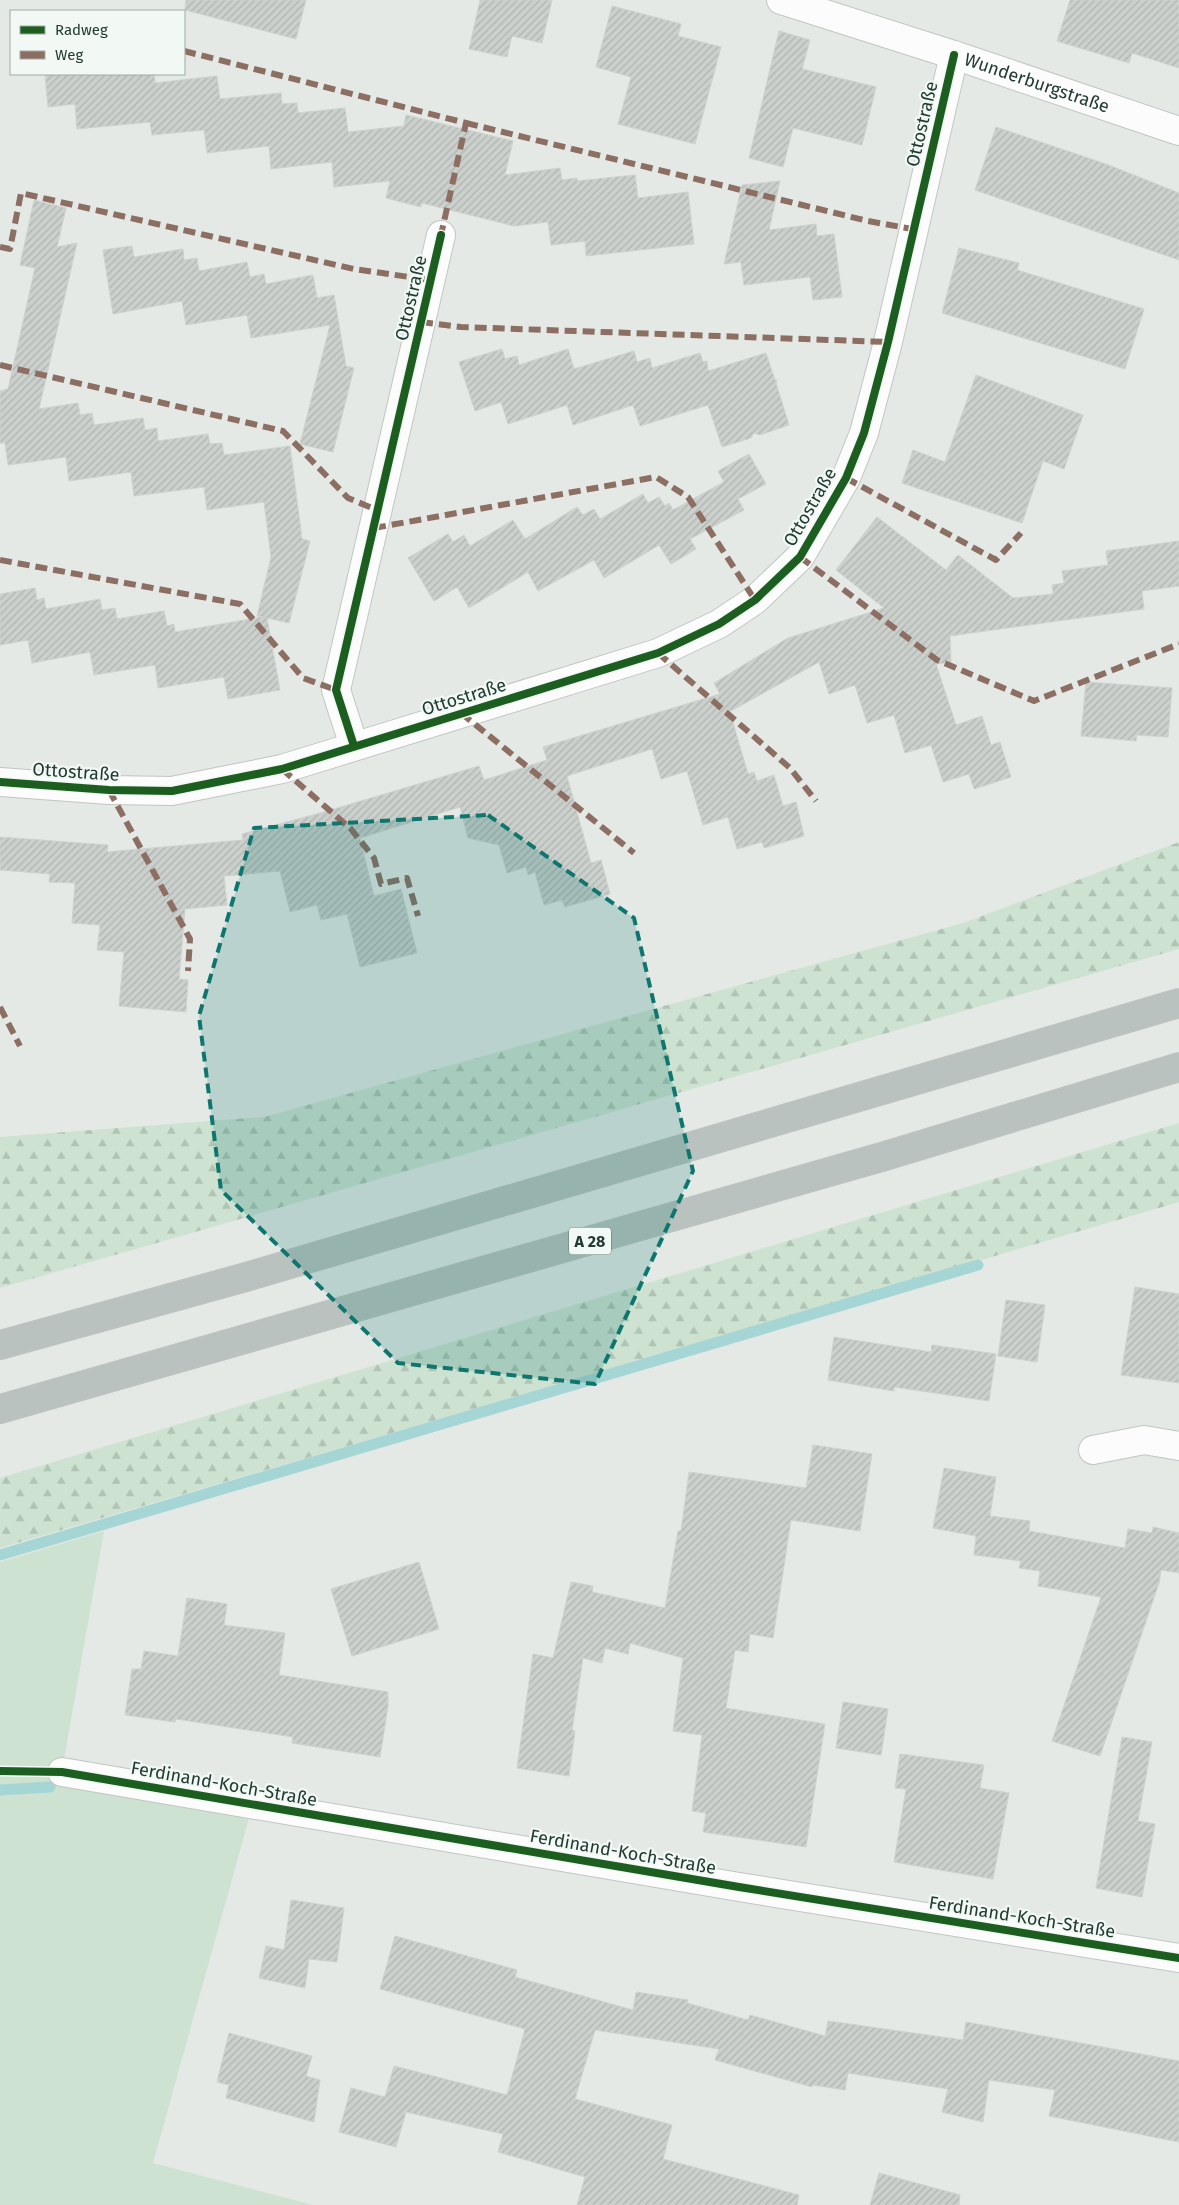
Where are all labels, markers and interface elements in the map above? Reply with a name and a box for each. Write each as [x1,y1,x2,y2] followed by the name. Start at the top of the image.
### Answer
[10,10,185,75] legend
[55,21,108,39] text: Radweg
[55,46,83,64] text: Weg
[961,48,1112,118] street label: Wunderburgstraße
[901,79,943,169] street label: Ottostraße
[390,253,432,343] street label: Ottostraße
[779,464,841,550] street label: Ottostraße
[419,674,509,720] street label: Ottostraße
[32,758,120,786] street label: Ottostraße
[569,1228,611,1254] road number: A 28
[129,1757,319,1811] street label: Ferdinand-Koch-Straße
[528,1825,718,1879] street label: Ferdinand-Koch-Straße
[927,1891,1117,1943] street label: Ferdinand-Koch-Straße

